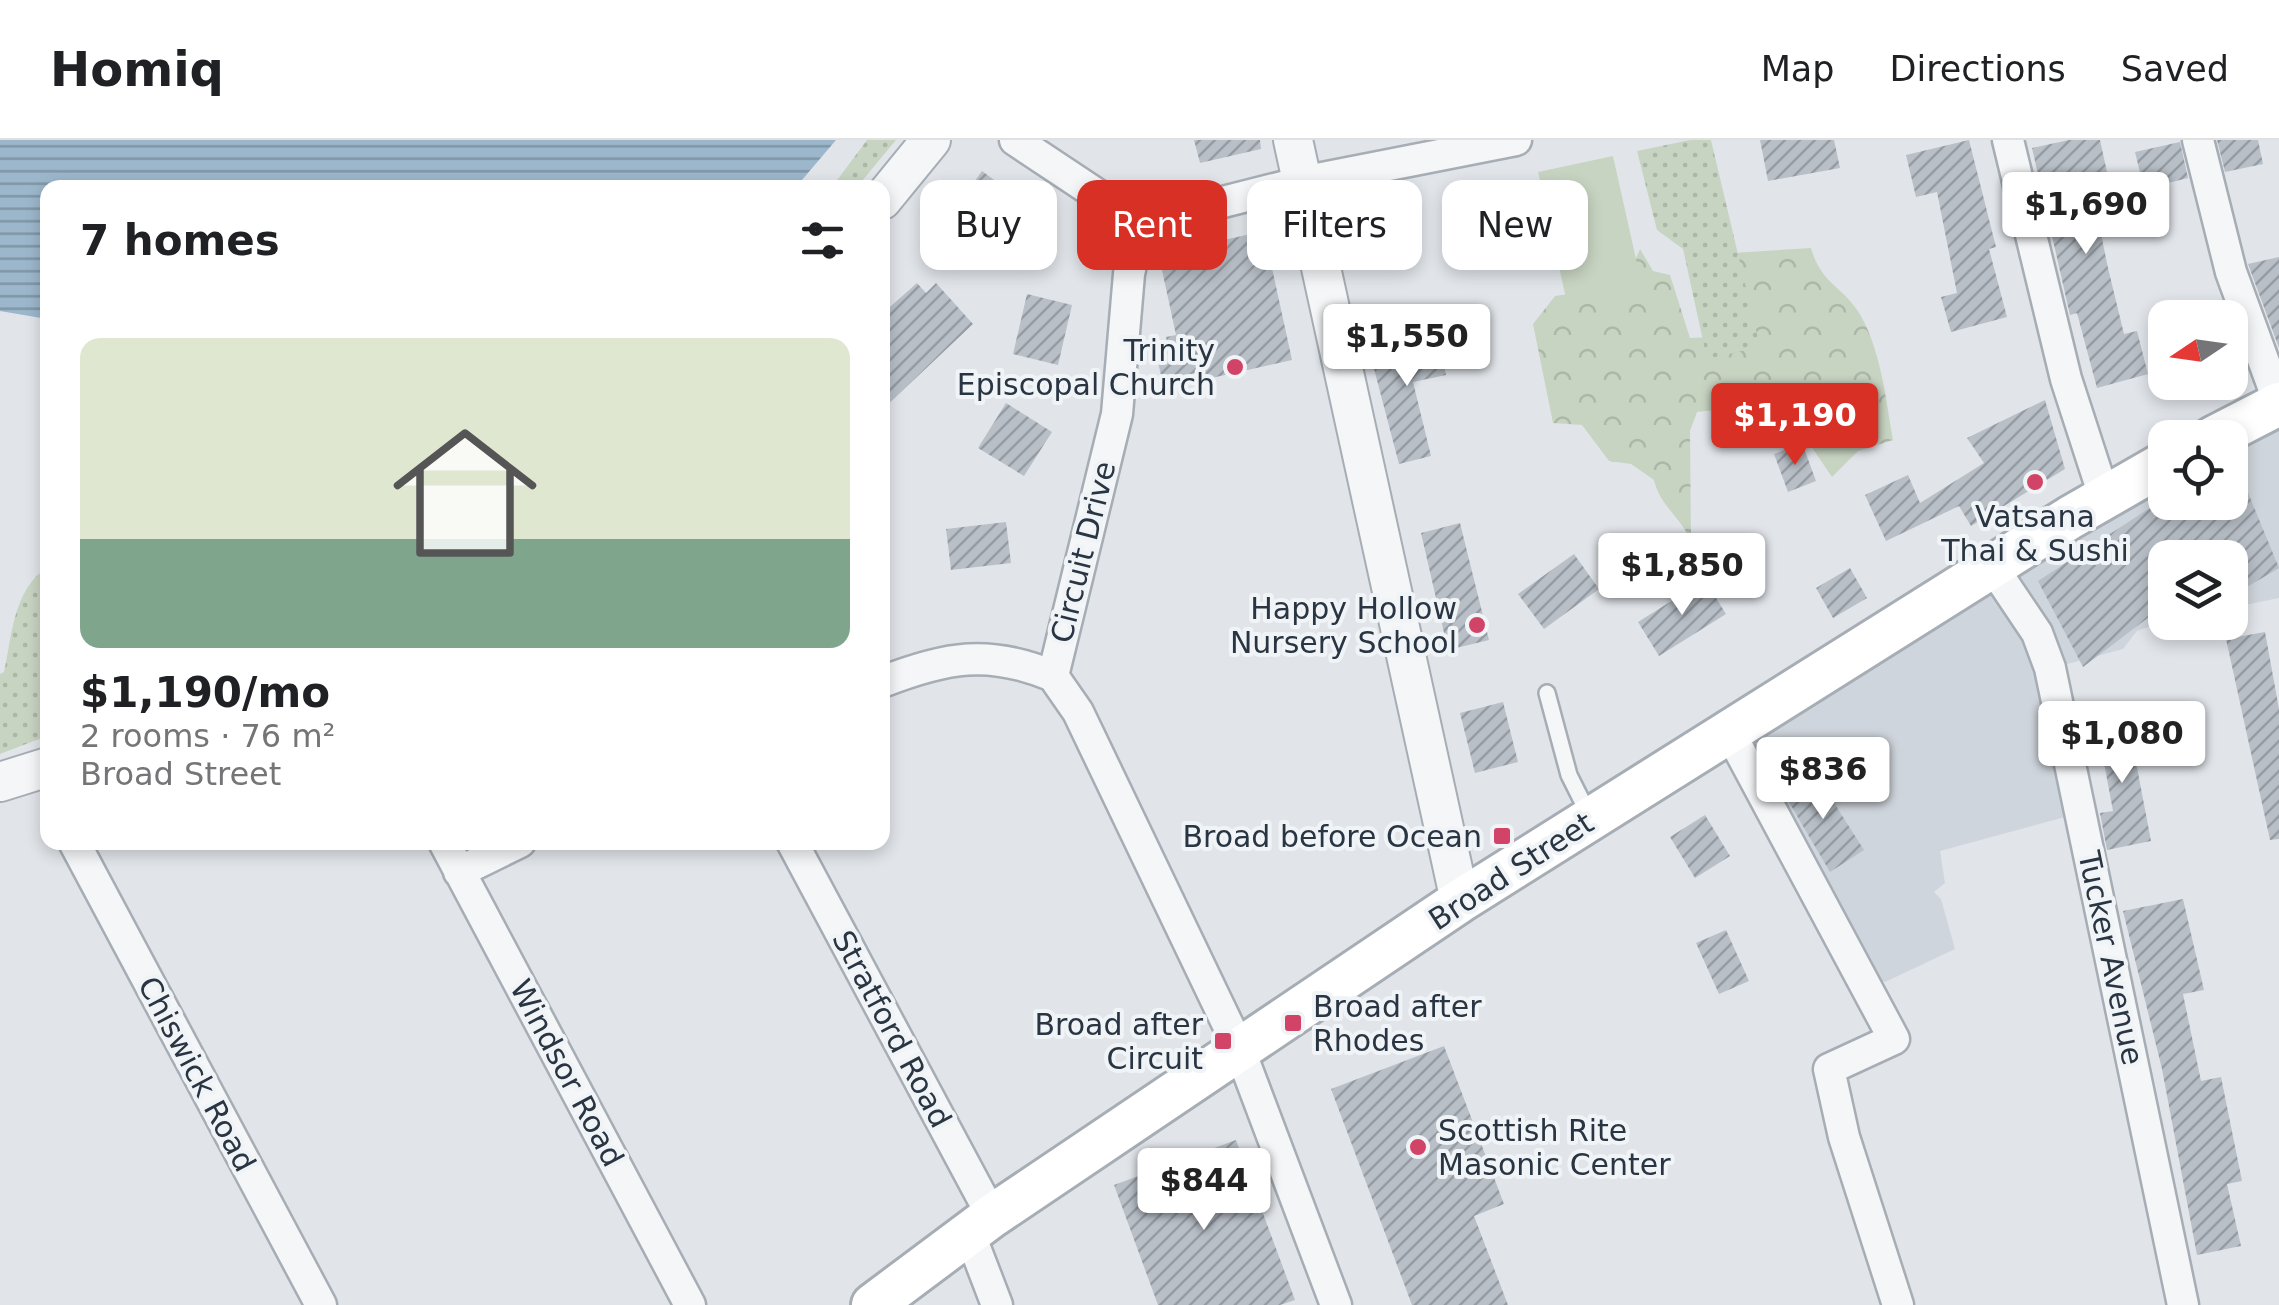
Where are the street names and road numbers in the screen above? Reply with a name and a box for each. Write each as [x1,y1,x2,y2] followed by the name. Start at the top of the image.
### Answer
[1044,457,1122,647] street label: Circuit Drive
[1422,805,1600,937] street label: Broad Street
[2071,847,2151,1068] street label: Tucker Avenue
[825,925,959,1133] street label: Stratford Road
[131,971,263,1177] street label: Chiswick Road
[503,974,631,1172] street label: Windsor Road

